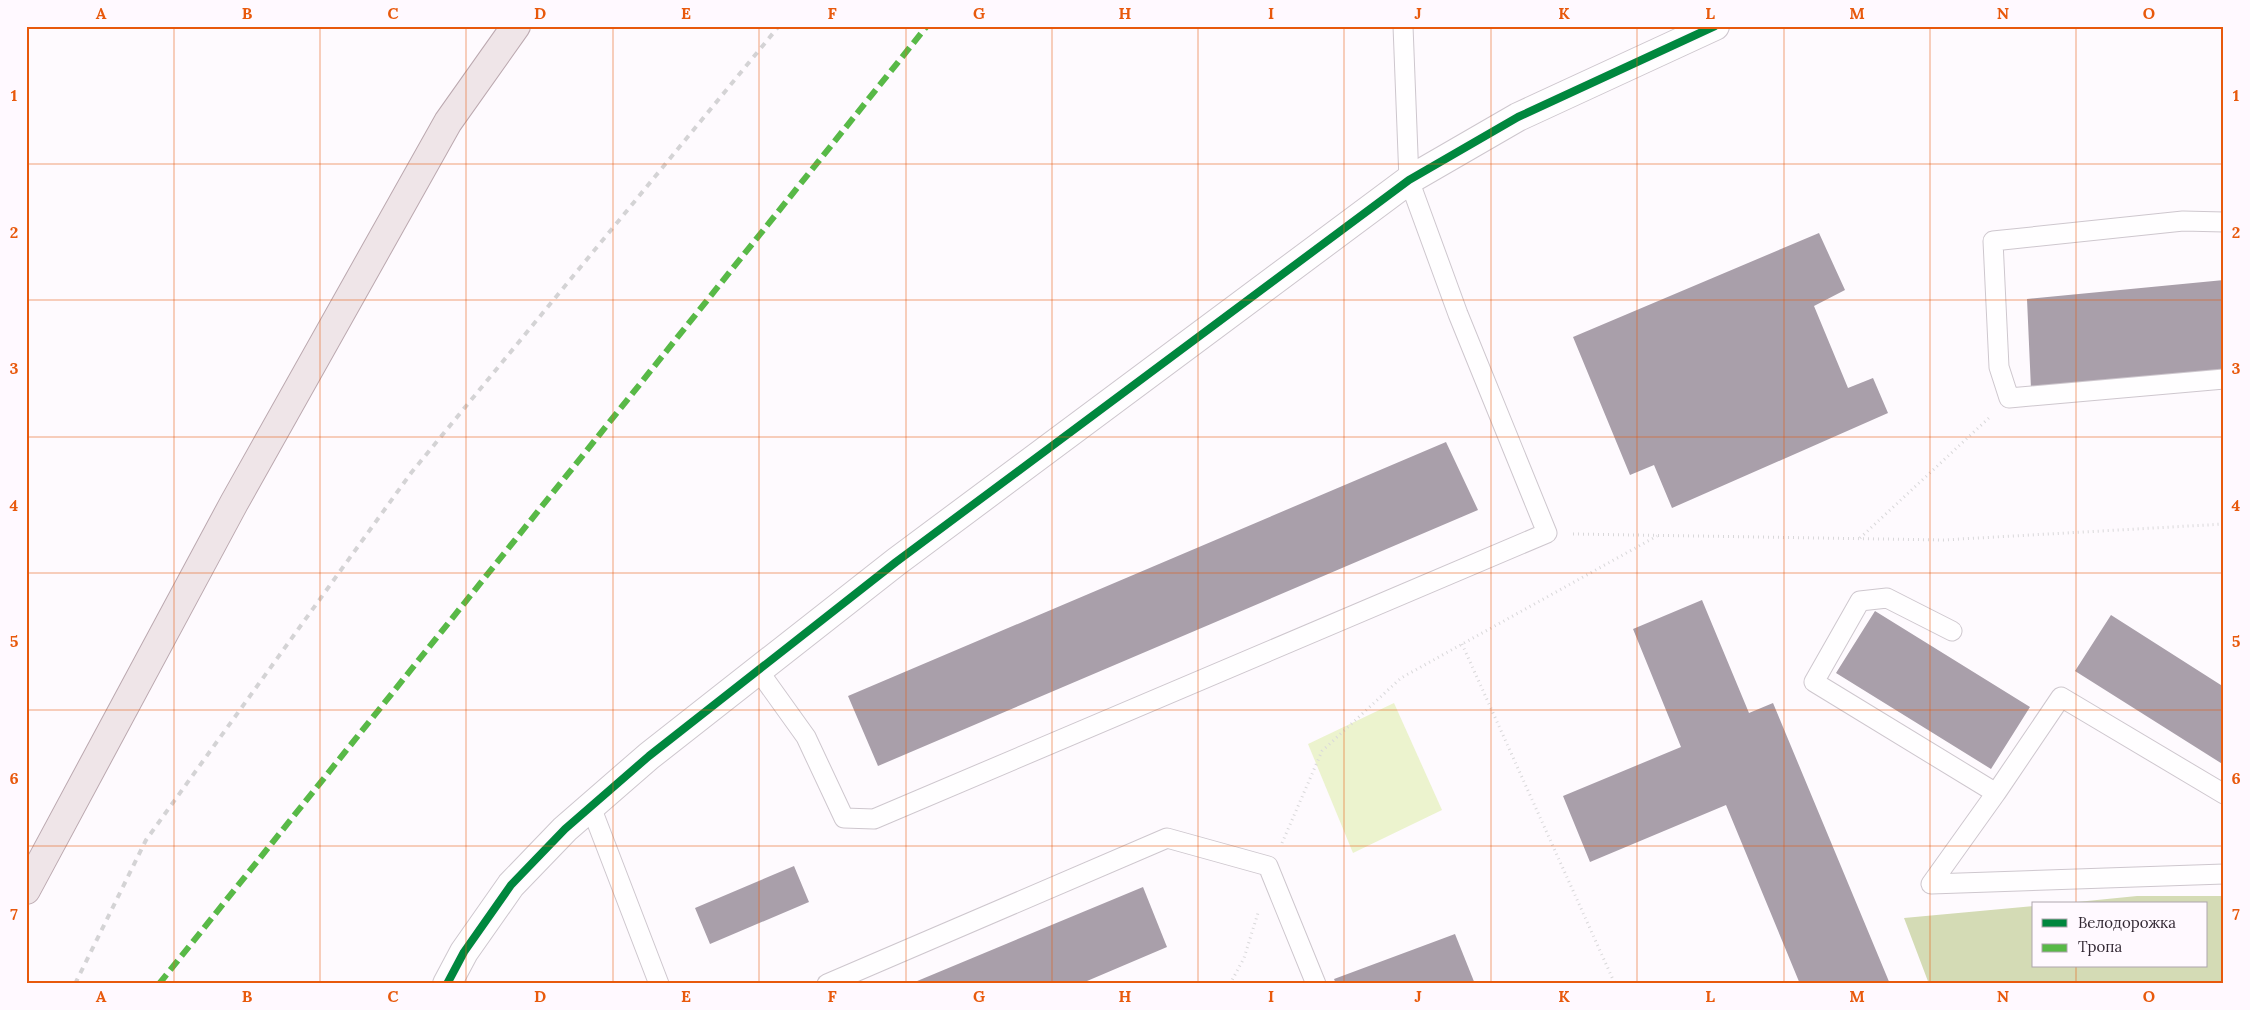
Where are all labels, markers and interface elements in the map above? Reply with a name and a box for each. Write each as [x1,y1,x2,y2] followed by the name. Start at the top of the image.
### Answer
[96,3,107,23] text: A
[242,3,253,23] text: B
[387,3,399,23] text: C
[534,3,546,23] text: D
[681,3,691,23] text: E
[827,3,837,23] text: F
[973,3,985,23] text: G
[1119,3,1132,23] text: H
[1268,3,1274,23] text: I
[1414,3,1422,23] text: J
[1558,3,1570,23] text: K
[1705,3,1715,23] text: L
[1849,3,1865,23] text: M
[1997,3,2009,23] text: N
[2143,3,2155,23] text: O
[11,85,17,105] text: 1
[2233,85,2239,105] text: 1
[10,222,18,242] text: 2
[2232,222,2240,242] text: 2
[10,358,19,378] text: 3
[2232,358,2241,378] text: 3
[10,495,19,515] text: 4
[2232,495,2241,515] text: 4
[10,631,19,651] text: 5
[2232,631,2241,651] text: 5
[9,768,19,788] text: 6
[2231,768,2241,788] text: 6
[2032,902,2208,968] legend
[10,904,18,924] text: 7
[2232,904,2240,924] text: 7
[2078,913,2176,932] text: Велодорожка
[2078,937,2123,956] text: Тропа
[96,986,107,1006] text: A
[242,986,253,1006] text: B
[387,986,399,1006] text: C
[534,986,546,1006] text: D
[681,986,691,1006] text: E
[827,986,837,1006] text: F
[973,986,985,1006] text: G
[1119,986,1132,1006] text: H
[1268,986,1274,1006] text: I
[1414,986,1422,1006] text: J
[1558,986,1570,1006] text: K
[1705,986,1715,1006] text: L
[1849,986,1865,1006] text: M
[1997,986,2009,1006] text: N
[2143,986,2155,1006] text: O

